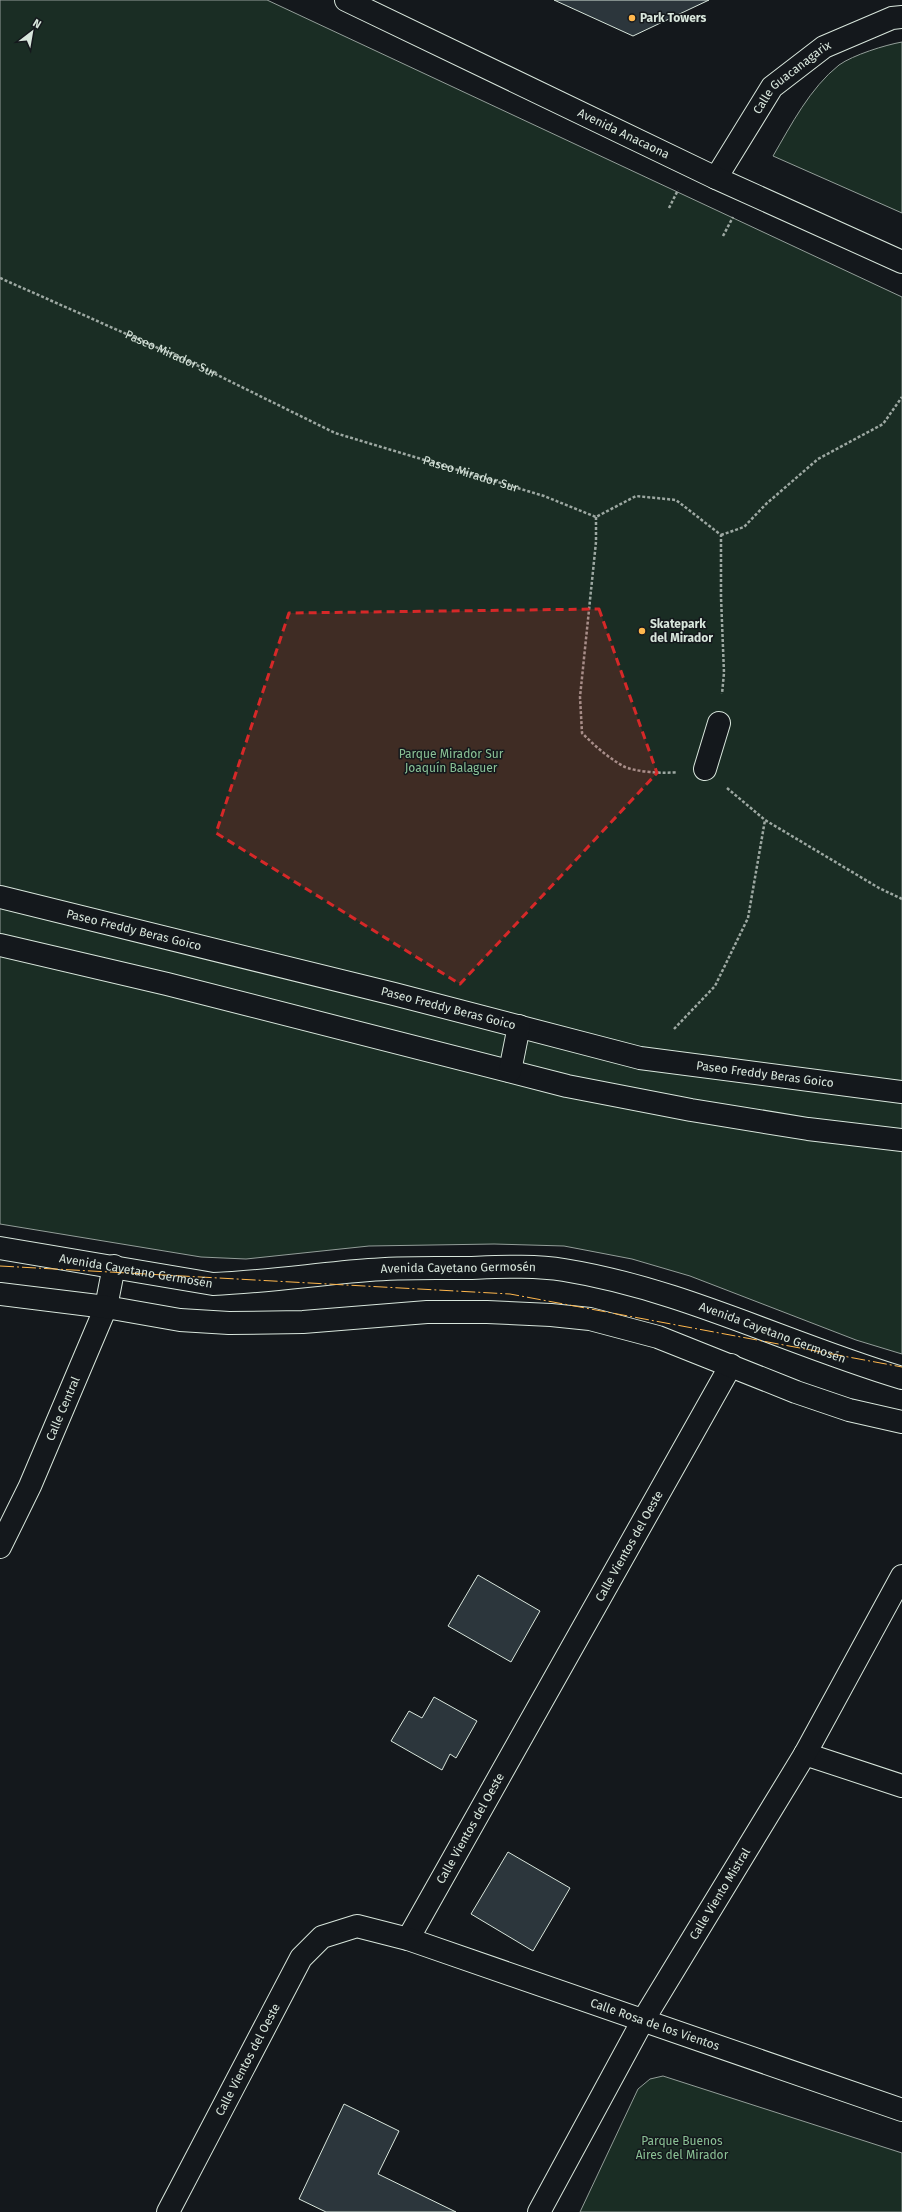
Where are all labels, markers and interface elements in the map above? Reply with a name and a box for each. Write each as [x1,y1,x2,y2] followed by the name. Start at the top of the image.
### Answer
[640,11,707,25] place label: Park Towers
[12,12,52,52] north arrow
[627,13,637,23] marker: Park Towers
[30,16,43,31] text: N
[750,38,833,116] street label: Calle Guacanagarix
[576,106,672,161] street label: Avenida Anacaona
[123,327,219,381] street label: Paseo Mirador Sur
[421,453,520,495] street label: Paseo Mirador Sur
[650,617,713,645] place label: Skatepark del Mirador
[637,626,647,636] marker: Skatepark del Mirador
[399,747,504,775] park label: Parque Mirador Sur Joaquín Balaguer
[65,907,203,953] street label: Paseo Freddy Beras Goico
[380,984,517,1032] street label: Paseo Freddy Beras Goico
[695,1058,835,1090] street label: Paseo Freddy Beras Goico
[58,1251,214,1291] street label: Avenida Cayetano Germosén
[380,1260,536,1276] street label: Avenida Cayetano Germosén
[697,1299,848,1366] street label: Avenida Cayetano Germosén
[43,1374,83,1443] street label: Calle Central
[592,1488,666,1604] street label: Calle Vientos del Oeste
[434,1770,507,1886] street label: Calle Vientos del Oeste
[687,1845,753,1942] street label: Calle Viento Mistral
[588,1996,722,2053] street label: Calle Rosa de los Vientos
[213,2001,283,2118] street label: Calle Vientos del Oeste
[636,2134,729,2162] park label: Parque Buenos Aires del Mirador

